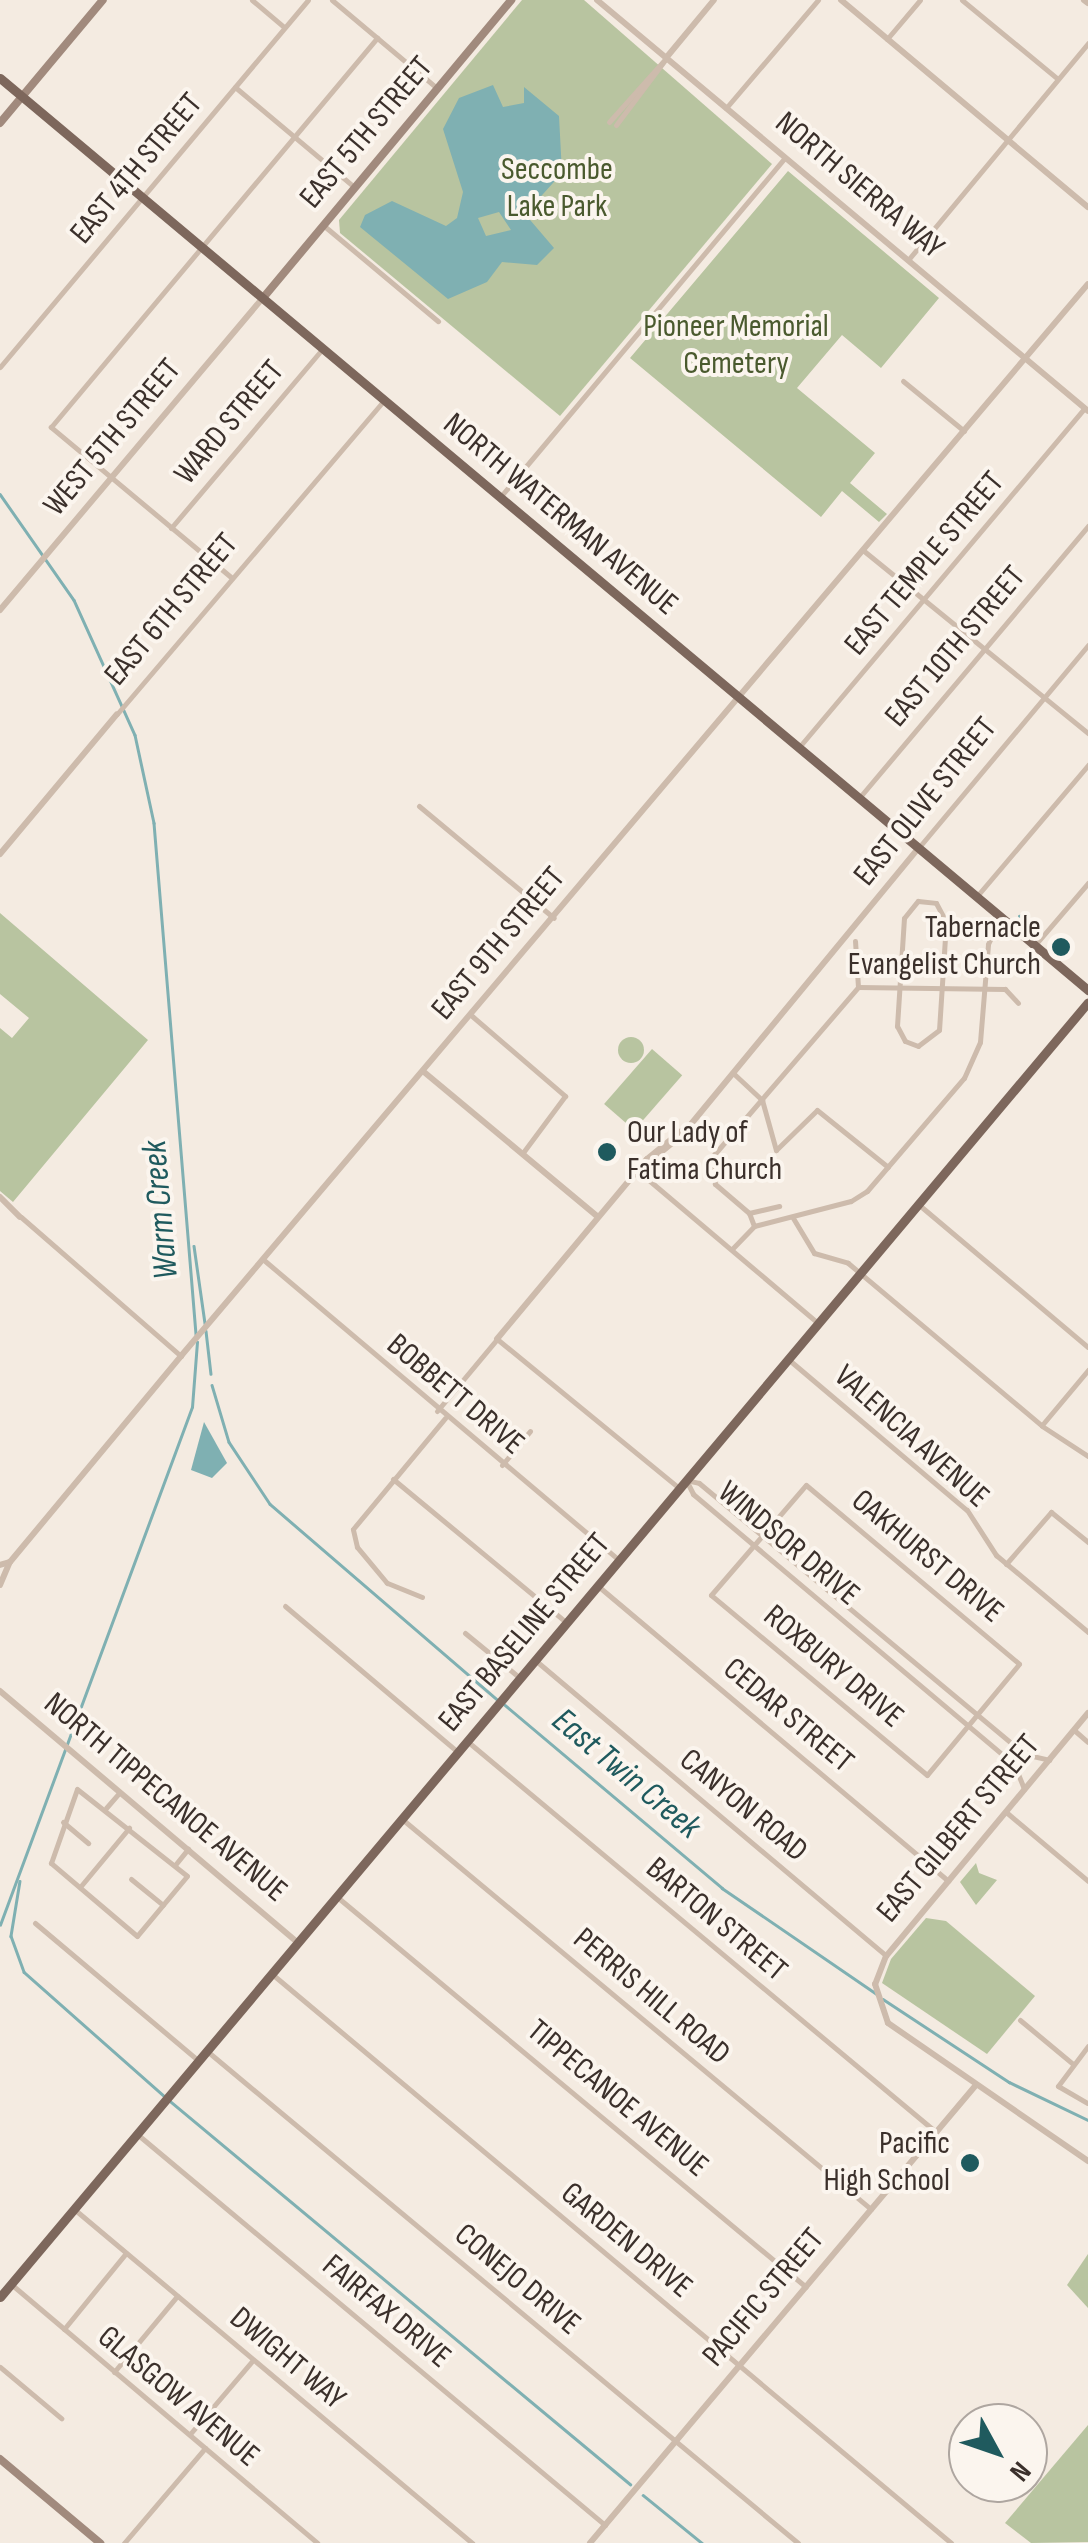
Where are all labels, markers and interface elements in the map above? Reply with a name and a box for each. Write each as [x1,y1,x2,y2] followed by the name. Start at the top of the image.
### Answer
[293,49,441,217] street label: EAST 5TH STREET
[63,86,211,252] street label: EAST 4TH STREET
[767,104,951,268] street label: NORTH SIERRA WAY
[501,152,613,227] park label: Seccombe Lake Park
[643,309,829,384] park label: Pioneer Memorial Cemetery
[36,352,190,524] street label: WEST 5TH STREET
[167,353,293,493] street label: WARD STREET
[435,406,685,624] street label: NORTH WATERMAN AVENUE
[837,464,1013,664] street label: EAST TEMPLE STREET
[97,526,247,694] street label: EAST 6TH STREET
[878,559,1034,735] street label: EAST 10TH STREET
[846,710,1006,894] street label: EAST OLIVE STREET
[424,860,574,1028] street label: EAST 9TH STREET
[848,910,1041,985] place label: Tabernacle Evangelist Church
[1050,936,1072,958] marker: Tabernacle Evangelist Church
[627,1115,782,1190] place label: Our Lady of Fatima Church
[134,1139,188,1281] water label: Warm Creek
[596,1141,618,1163] marker: Our Lady of Fatima Church
[379,1326,531,1464] street label: BOBBETT DRIVE
[826,1357,996,1517] street label: VALENCIA AVENUE
[709,1474,867,1614] street label: WINDSOR DRIVE
[843,1482,1011,1632] street label: OAKHURST DRIVE
[431,1526,619,1740] street label: EAST BASELINE STREET
[755,1597,911,1737] street label: ROXBURY DRIVE
[715,1650,861,1782] street label: CEDAR STREET
[36,1685,294,1911] street label: NORTH TIPPECANOE AVENUE
[543,1700,709,1848] water label: East Twin Creek
[869,1727,1049,1931] street label: EAST GILBERT STREET
[671,1741,815,1871] street label: CANYON ROAD
[638,1850,794,1990] street label: BARTON STREET
[565,1920,737,2074] street label: PERRIS HILL ROAD
[519,2012,715,2186] street label: TIPPECANOE AVENUE
[824,2126,950,2201] place label: Pacific High School
[959,2152,981,2174] marker: Pacific High School
[553,2175,699,2307] street label: GARDEN DRIVE
[446,2216,588,2344] street label: CONEJO DRIVE
[695,2221,833,2375] street label: PACIFIC STREET
[314,2247,458,2377] street label: FAIRFAX DRIVE
[221,2300,353,2418] street label: DWIGHT WAY
[90,2318,266,2476] street label: GLASGOW AVENUE
[948,2403,1048,2503] north arrow
[1002,2455,1037,2488] text: N

